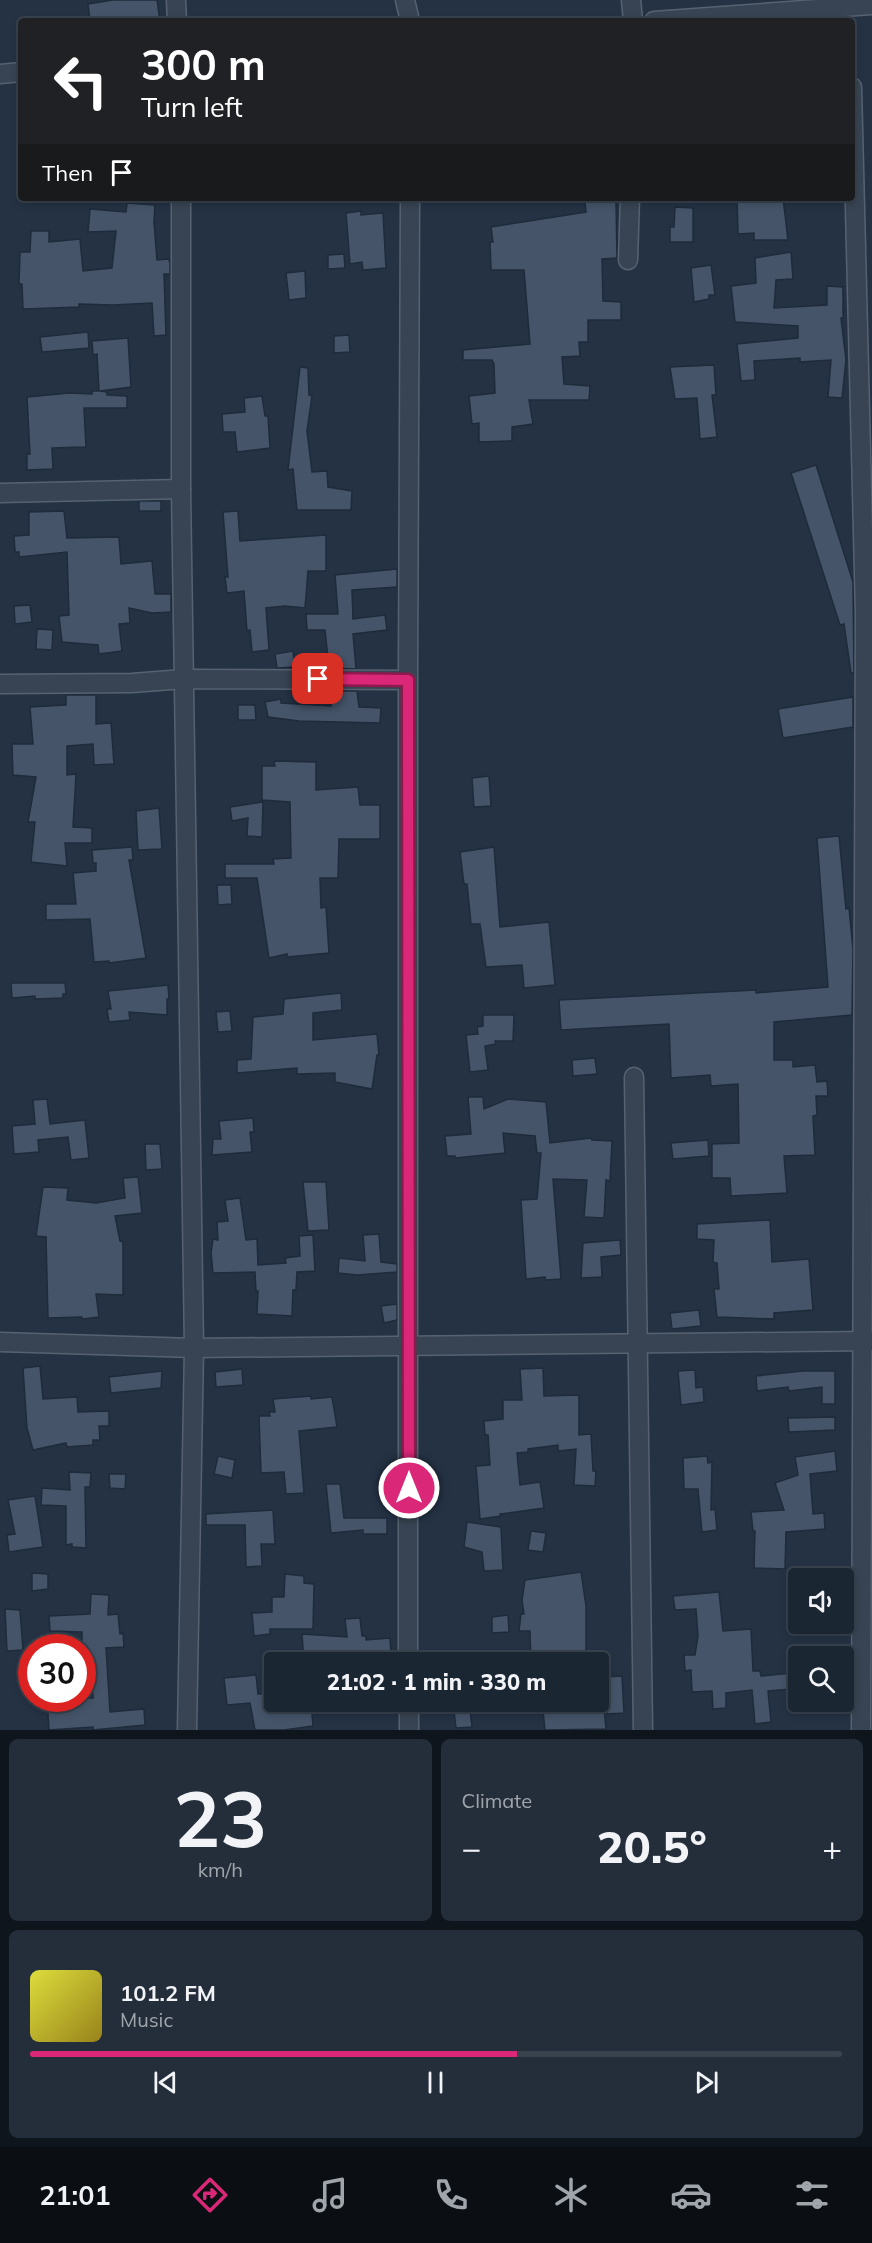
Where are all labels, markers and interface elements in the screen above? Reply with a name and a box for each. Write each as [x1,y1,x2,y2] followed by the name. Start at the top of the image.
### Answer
[141,38,266,91] text: 300 m
[42,42,120,120] icon: left
[141,90,243,124] text: Turn left
[105,156,138,189] icon: arrive
[42,159,93,187] text: Then
[292,653,343,704] pin
[301,662,334,695] icon: arrive
[377,1456,441,1520] position arrow
[788,1568,854,1712] map controls
[788,1568,854,1634] button: sound
[18,1634,96,1712] speed limit sign: 30
[788,1646,854,1712] button: search
[327,1668,546,1696] text: 21:02 · 1 min · 330 m
[173,1769,267,1867] text: 23
[462,1788,532,1813] text: Climate
[597,1818,707,1874] text: 20.5°
[462,1827,481,1868] text: −
[822,1827,842,1868] text: +
[198,1857,243,1882] text: km/h
[120,1979,216,2007] text: 101.2 FM
[120,2007,173,2032] text: Music
[149,2066,182,2099] icon: previous
[419,2066,452,2099] icon: pause
[690,2066,723,2099] icon: next
[189,2174,231,2216] icon: directions
[309,2174,351,2216] icon: music
[430,2174,472,2216] icon: phone
[550,2174,592,2216] icon: climate
[670,2174,712,2216] icon: car
[791,2174,833,2216] icon: filters
[39,2178,111,2212] text: 21:01

